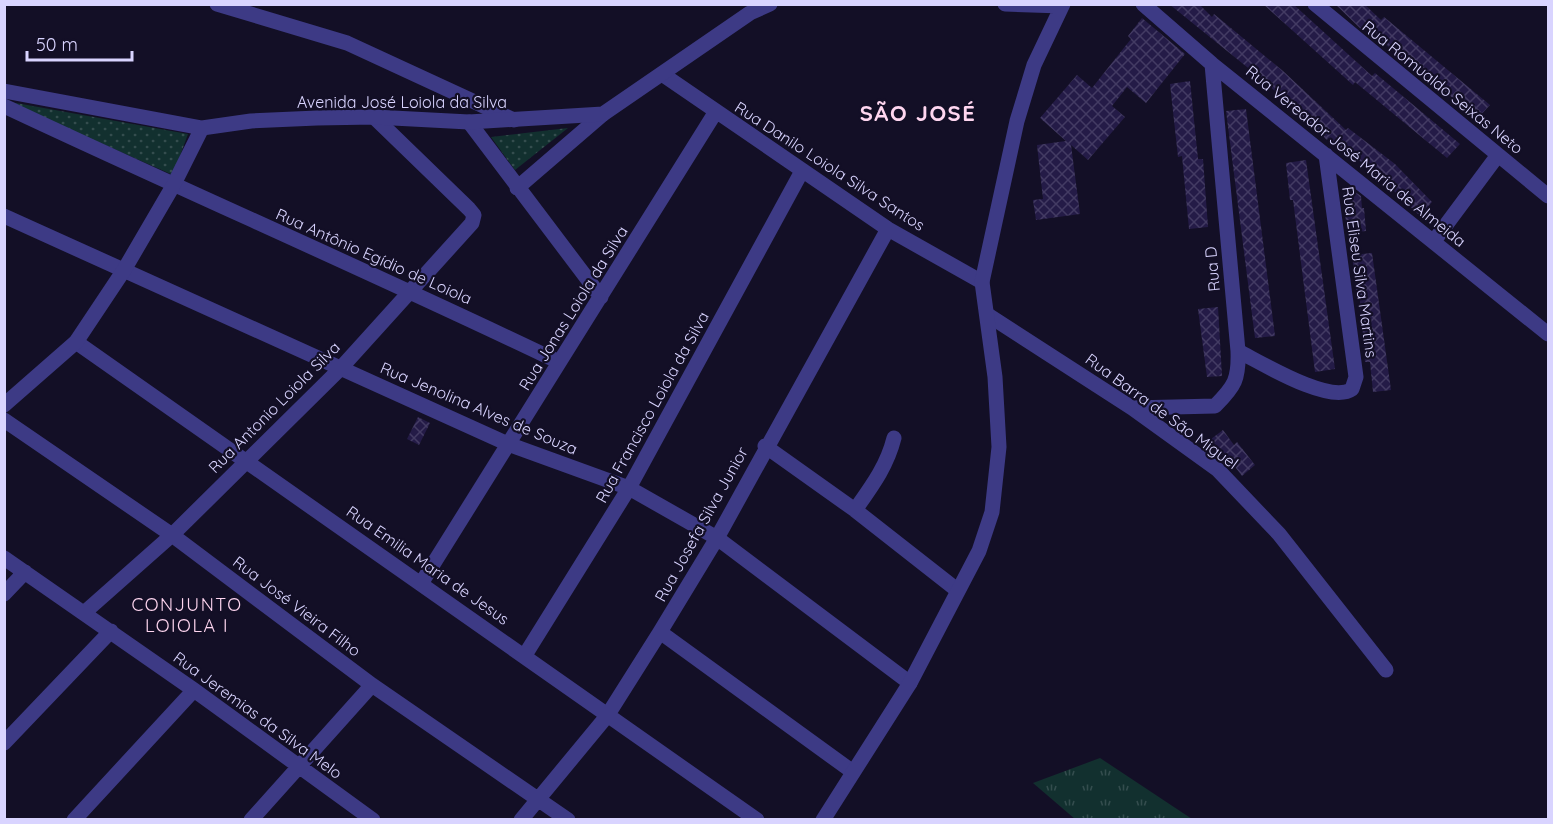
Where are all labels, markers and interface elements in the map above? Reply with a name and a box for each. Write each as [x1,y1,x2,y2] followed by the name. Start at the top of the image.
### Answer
[1359,16,1527,158] street label: Rua Romualdo Seixas Neto
[27,24,132,62] scale bar
[36,33,78,56] text: 50 m
[1242,61,1470,251] street label: Rua Vereador José Maria de Almeida
[297,92,507,112] street label: Avenida José Loiola da Silva
[731,97,929,235] street label: Rua Danilo Loiola Silva Santos
[860,99,976,127] district label: SÃO JOSÉ
[1338,185,1382,359] street label: Rua Eliseu Silva Martins
[273,204,475,308] street label: Rua Antônio Egídio de Loiola
[514,222,632,394] street label: Rua Jonas Loiola da Silva
[1200,246,1224,292] street label: Rua D
[591,308,713,506] street label: Rua Francisco Loiola da Silva
[204,337,344,477] street label: Rua Antonio Loiola Silva
[1082,349,1242,473] street label: Rua Barra de São Miguel
[377,357,581,459] street label: Rua Jenolina Alves de Souza
[650,443,752,605] street label: Rua Josefa Silva Junior
[343,501,513,629] street label: Rua Emilia Maria de Jesus
[229,551,365,661] street label: Rua José Vieira Filho
[131,593,243,637] district label: CONJUNTO LOIOLA I
[170,647,346,783] street label: Rua Jeremias da Silva Melo

